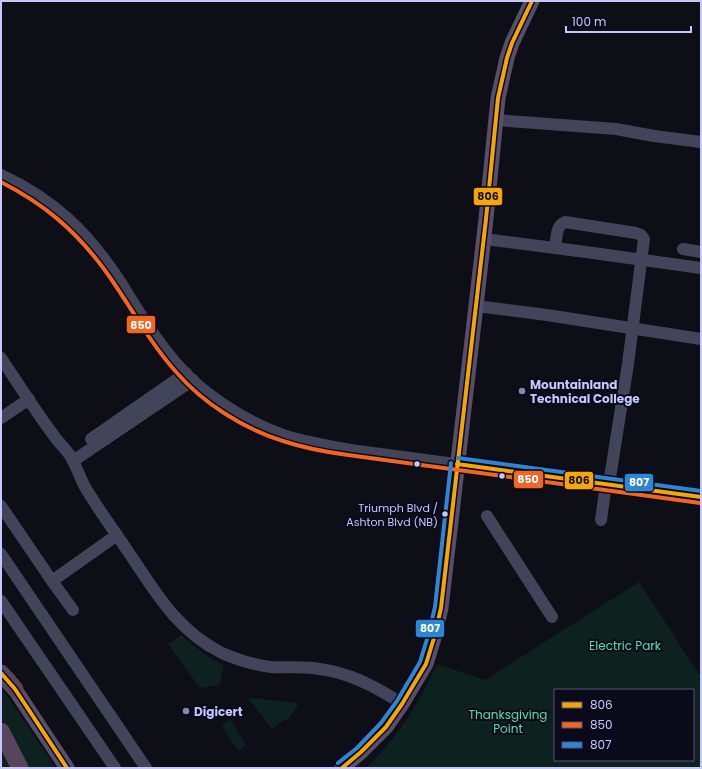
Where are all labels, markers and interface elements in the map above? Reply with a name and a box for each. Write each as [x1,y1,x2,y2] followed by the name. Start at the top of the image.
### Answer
[566,8,691,34] scale bar
[572,13,606,30] text: 100 m
[473,187,503,206] line badge: 806
[477,188,499,204] text: 806
[126,315,156,334] line badge: 850
[130,317,152,333] text: 850
[530,376,640,407] place label: Mountainland Technical College
[517,386,527,396] marker: Mountainland Technical College
[412,459,422,469] unlabelled marker
[513,470,544,489] line badge: 850
[497,471,507,481] unlabelled marker
[517,471,539,487] text: 850
[564,471,594,490] line badge: 806
[568,472,590,488] text: 806
[624,473,654,492] line badge: 807
[629,474,649,490] text: 807
[346,500,438,530] place label: Triumph Blvd / Ashton Blvd (NB)
[440,509,450,519] marker: Triumph Blvd / Ashton Blvd (NB)
[415,619,445,638] line badge: 807
[420,620,440,636] text: 807
[589,637,662,654] park label: Electric Park
[554,689,694,761] legend
[590,696,613,713] text: 806
[194,703,243,720] place label: Digicert
[181,706,191,716] marker: Digicert
[469,706,547,737] park label: Thanksgiving Point
[590,716,613,733] text: 850
[590,736,612,753] text: 807

